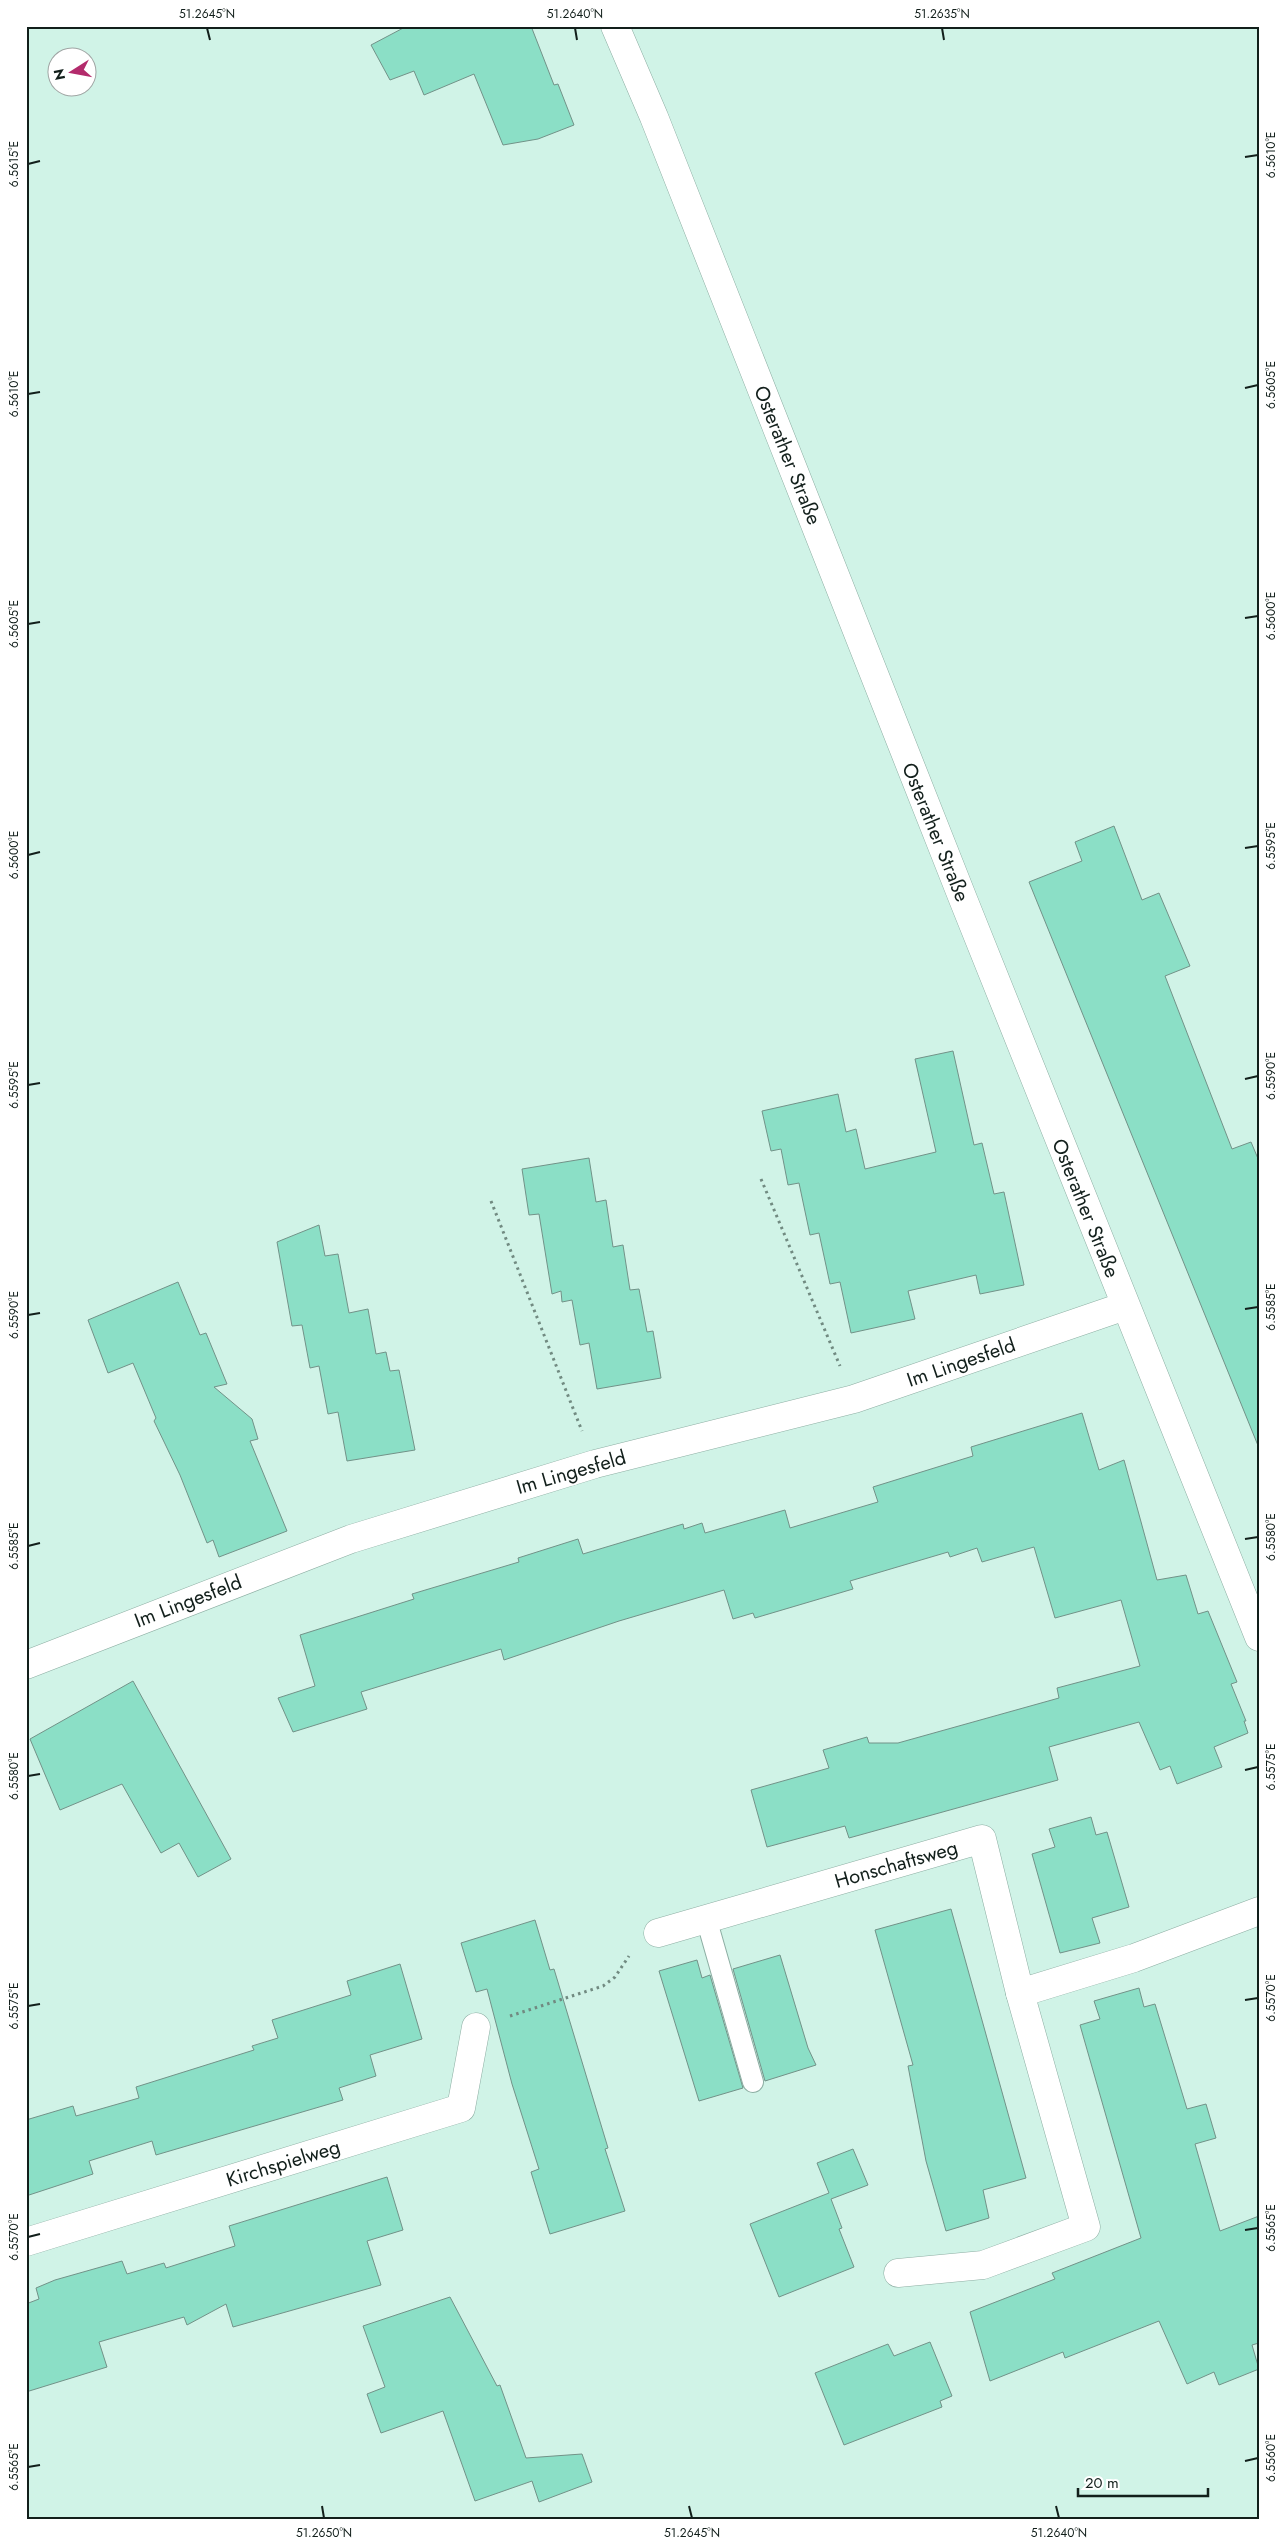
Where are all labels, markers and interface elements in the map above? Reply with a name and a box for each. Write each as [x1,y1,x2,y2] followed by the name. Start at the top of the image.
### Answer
[179,5,235,23] text: 51.2645°N
[547,5,603,23] text: 51.2640°N
[914,5,970,23] text: 51.2635°N
[48,48,98,98] north arrow
[48,67,70,82] text: N
[1262,132,1280,178] text: 6.5610°E
[5,141,23,187] text: 6.5615°E
[1262,361,1280,409] text: 6.5605°E
[5,371,23,417] text: 6.5610°E
[746,381,829,529] street label: Osterather Straße
[1262,592,1280,640] text: 6.5600°E
[5,600,23,648] text: 6.5605°E
[894,758,977,906] street label: Osterather Straße
[1262,822,1280,870] text: 6.5595°E
[5,831,23,879] text: 6.5600°E
[1262,1052,1280,1100] text: 6.5590°E
[5,1061,23,1109] text: 6.5595°E
[1044,1134,1127,1282] street label: Osterather Straße
[1262,1283,1280,1331] text: 6.5585°E
[5,1291,23,1339] text: 6.5590°E
[903,1330,1019,1395] street label: Im Lingesfeld
[513,1443,629,1502] street label: Im Lingesfeld
[1262,1513,1280,1561] text: 6.5580°E
[5,1522,23,1570] text: 6.5585°E
[130,1568,246,1635] street label: Im Lingesfeld
[1262,1743,1280,1791] text: 6.5575°E
[5,1752,23,1800] text: 6.5580°E
[831,1833,961,1896] street label: Honschaftsweg
[1262,1974,1280,2022] text: 6.5570°E
[5,1982,23,2030] text: 6.5575°E
[223,2132,344,2195] street label: Kirchspielweg
[1262,2204,1280,2252] text: 6.5565°E
[5,2213,23,2261] text: 6.5570°E
[1262,2434,1280,2482] text: 6.5560°E
[5,2443,23,2491] text: 6.5565°E
[1078,2466,1208,2498] scale bar
[1085,2472,1119,2494] text: 20 m
[296,2524,352,2542] text: 51.2650°N
[664,2524,720,2542] text: 51.2645°N
[1031,2524,1087,2542] text: 51.2640°N

